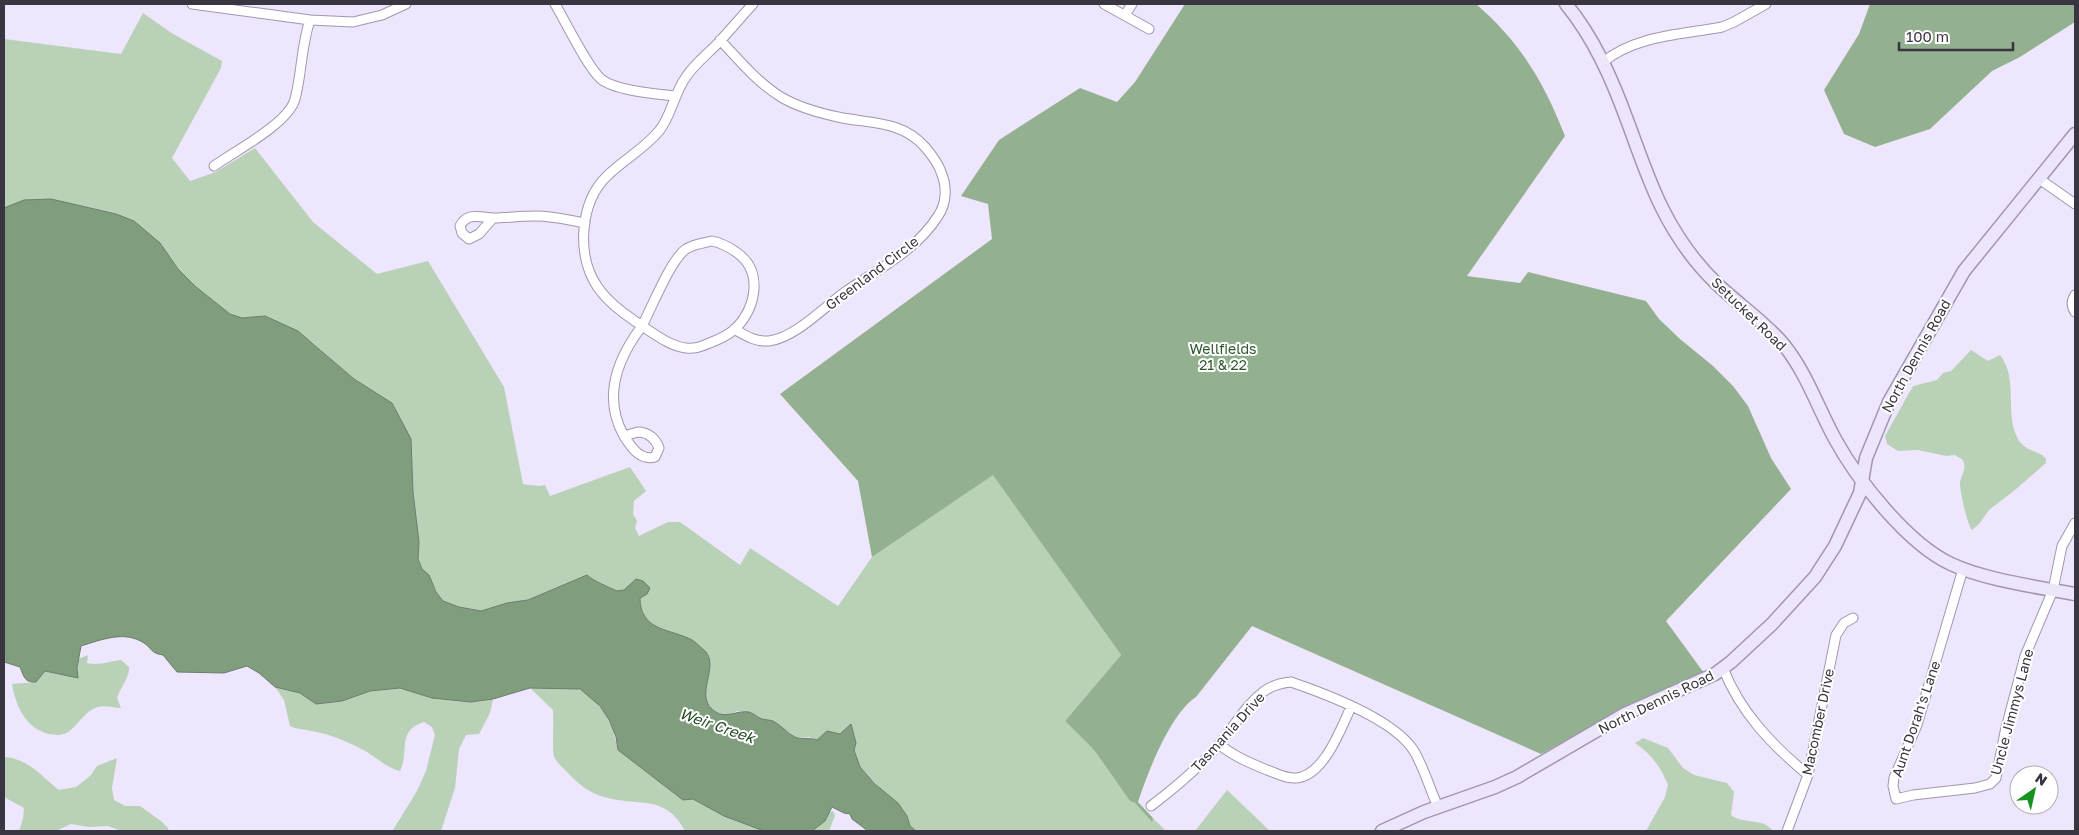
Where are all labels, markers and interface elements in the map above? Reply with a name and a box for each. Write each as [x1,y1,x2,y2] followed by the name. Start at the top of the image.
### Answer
[1899,20,2013,52] scale bar
[1906,27,1949,45] text: 100 m
[822,232,921,313] street label: Greenland Circle
[1708,274,1790,354] street label: Setucket Road
[1877,296,1954,415] street label: North Dennis Road
[1189,340,1257,373] park label: Wellfields 21 & 22
[1986,647,2037,777] street label: Uncle Jimmys Lane
[1888,658,1943,779] street label: Aunt Dorah's Lane
[1595,666,1716,737] street label: North Dennis Road
[1798,667,1837,777] street label: Macomber Drive
[1187,688,1268,775] street label: Tasmania Drive
[678,704,759,747] water label: Weir Creek
[2009,765,2059,815] north arrow
[2032,769,2051,789] text: N

